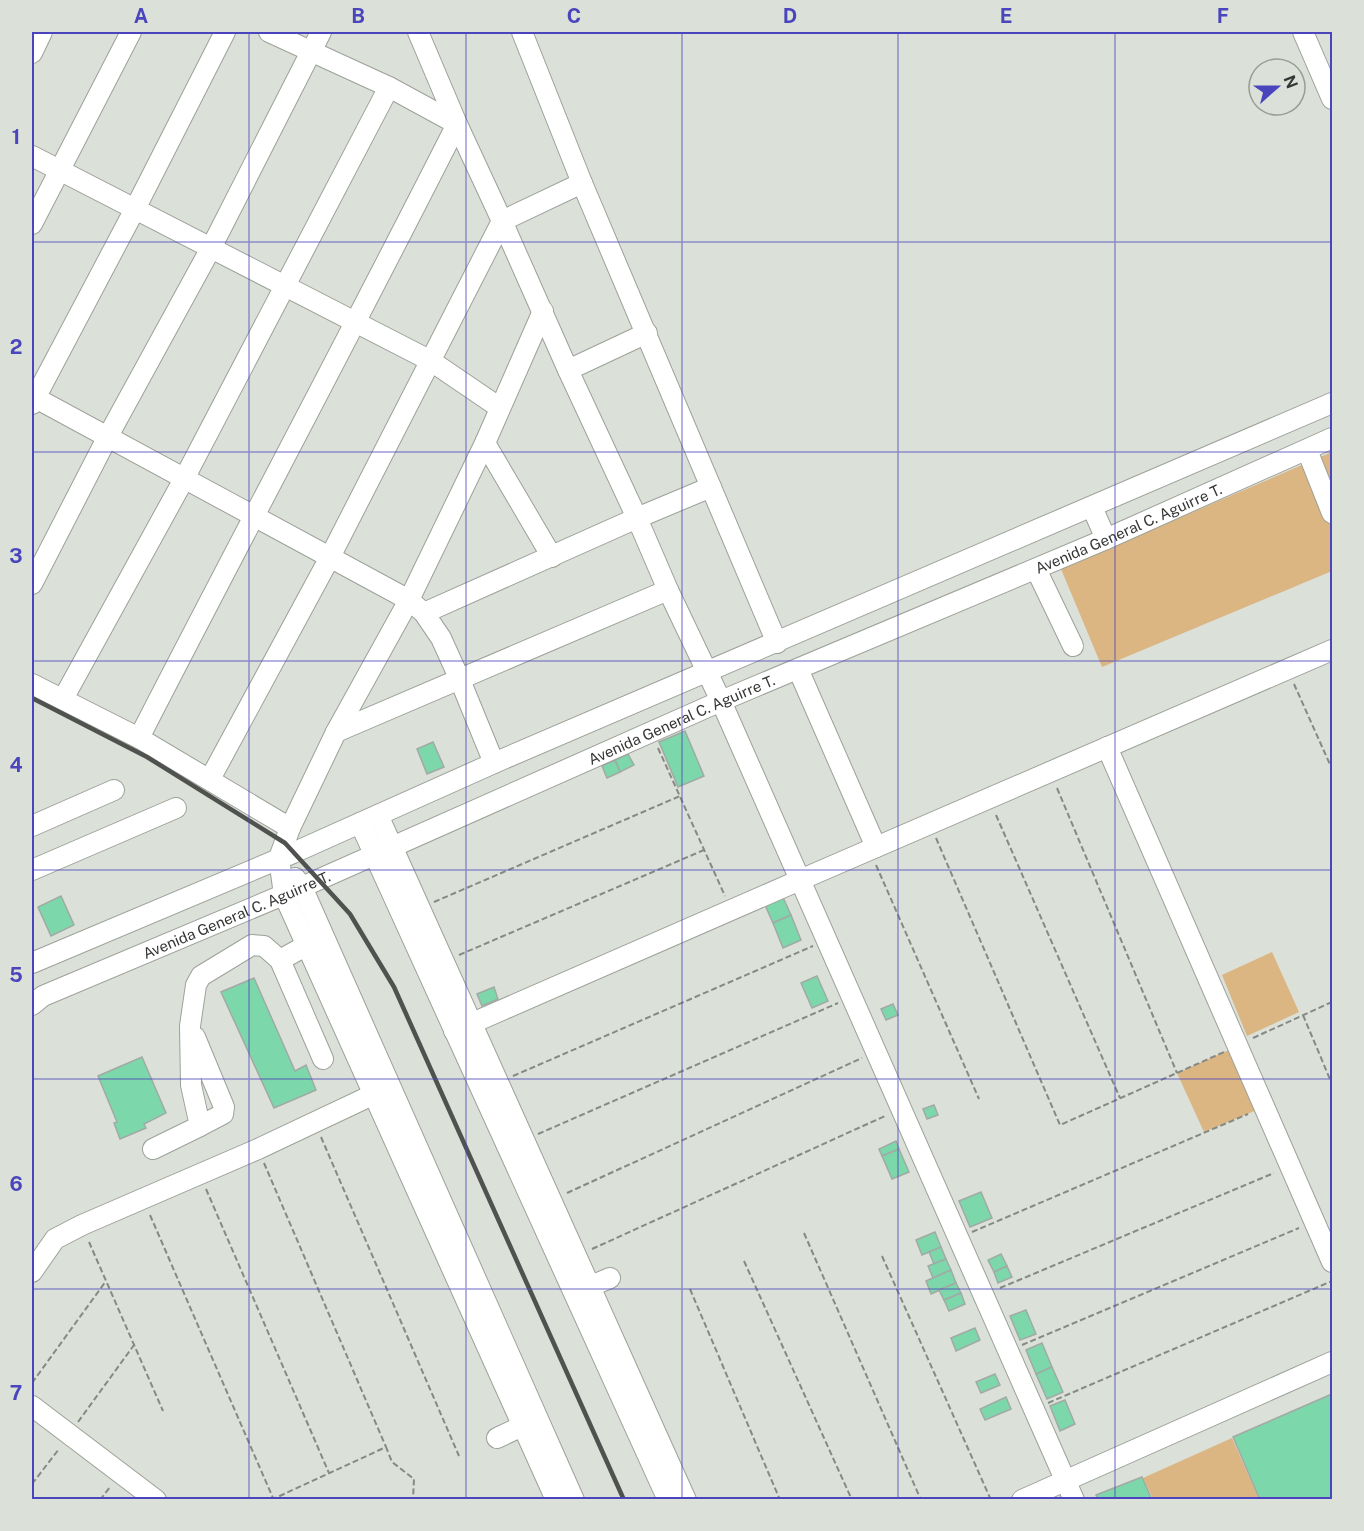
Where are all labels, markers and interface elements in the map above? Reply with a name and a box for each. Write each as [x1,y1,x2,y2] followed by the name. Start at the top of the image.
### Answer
[134,4,148,28] text: A
[351,4,365,28] text: B
[567,4,581,28] text: C
[783,4,797,28] text: D
[1000,4,1012,28] text: E
[1217,4,1229,28] text: F
[1247,57,1307,117] north arrow
[1279,73,1302,91] text: N
[12,125,20,149] text: 1
[10,335,22,359] text: 2
[1032,480,1224,576] street label: Avenida General C. Aguirre T.
[9,544,23,568] text: 3
[585,671,777,767] street label: Avenida General C. Aguirre T.
[9,753,23,777] text: 4
[140,867,333,962] street label: Avenida General C. Aguirre T.
[9,963,23,987] text: 5
[9,1172,23,1196] text: 6
[10,1381,22,1405] text: 7

